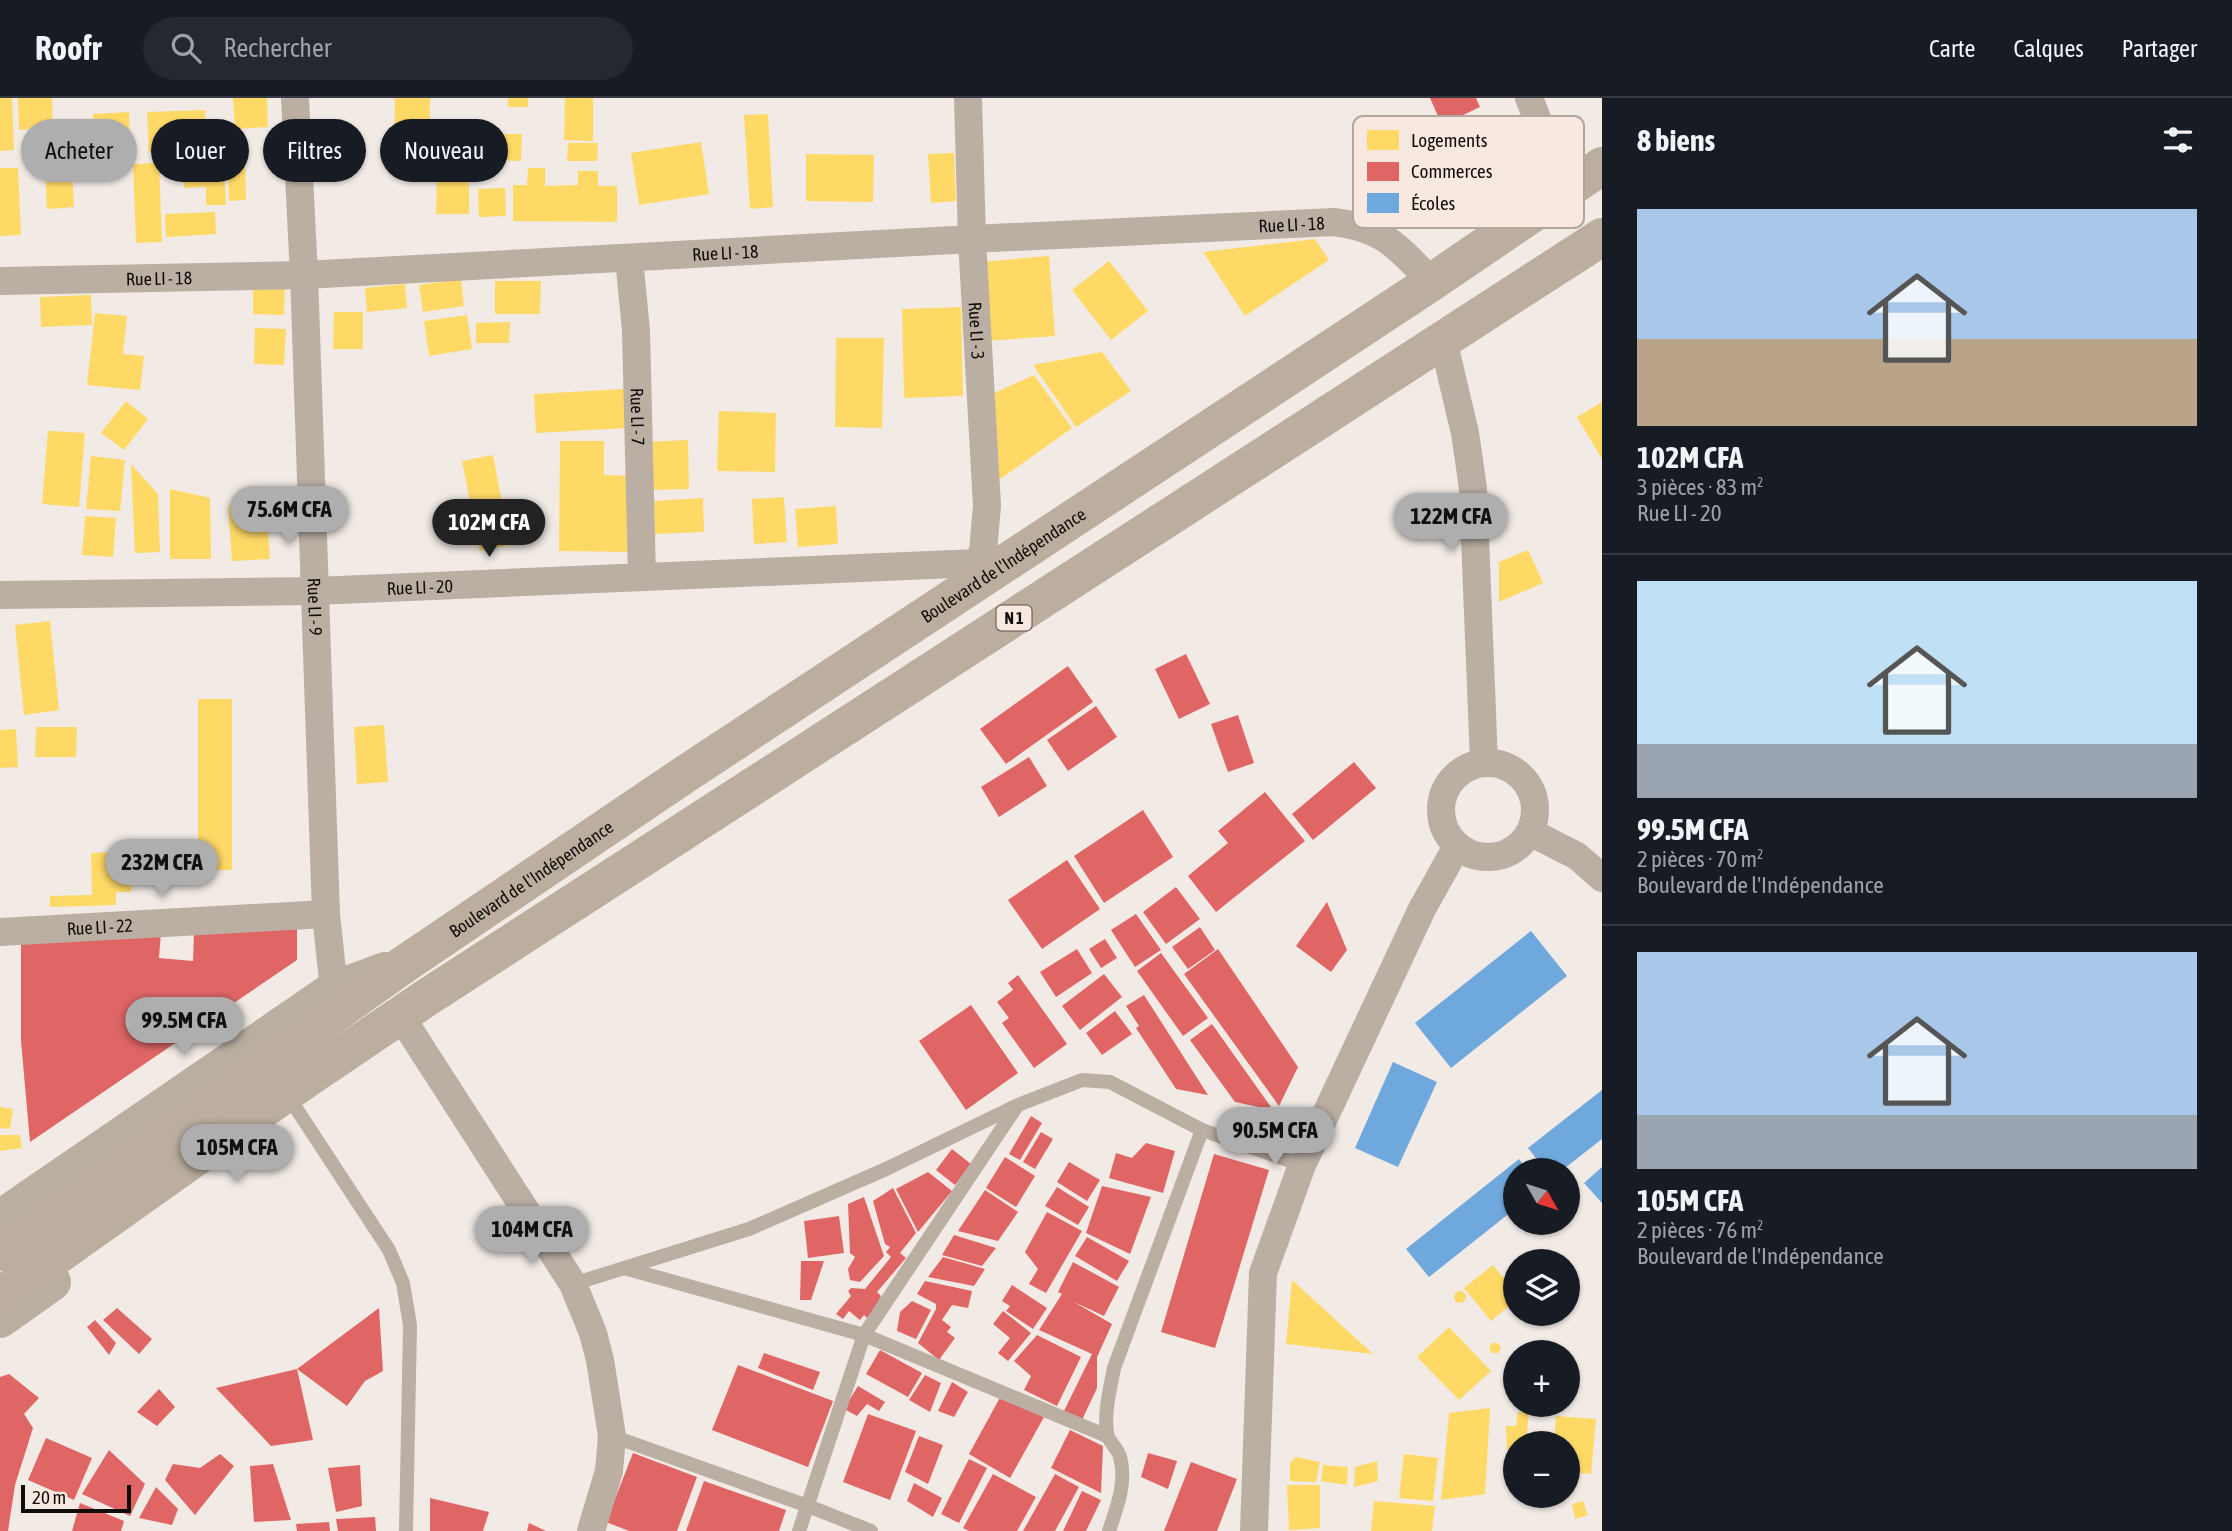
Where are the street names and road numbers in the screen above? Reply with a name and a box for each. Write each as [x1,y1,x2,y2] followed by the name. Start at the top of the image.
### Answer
[1258,212,1325,236] street label: Rue LI - 18
[692,240,759,265] street label: Rue LI - 18
[126,267,192,289] street label: Rue LI - 18
[965,301,989,360] street label: Rue LI - 3
[627,387,649,446] street label: Rue LI - 7
[917,503,1089,627] street label: Boulevard de l'Indépendance
[386,575,453,598] street label: Rue LI - 20
[304,577,327,636] street label: Rue LI - 9
[996,606,1032,631] road number: N 1
[445,816,617,941] street label: Boulevard de l'Indépendance
[66,914,134,939] street label: Rue LI - 22

